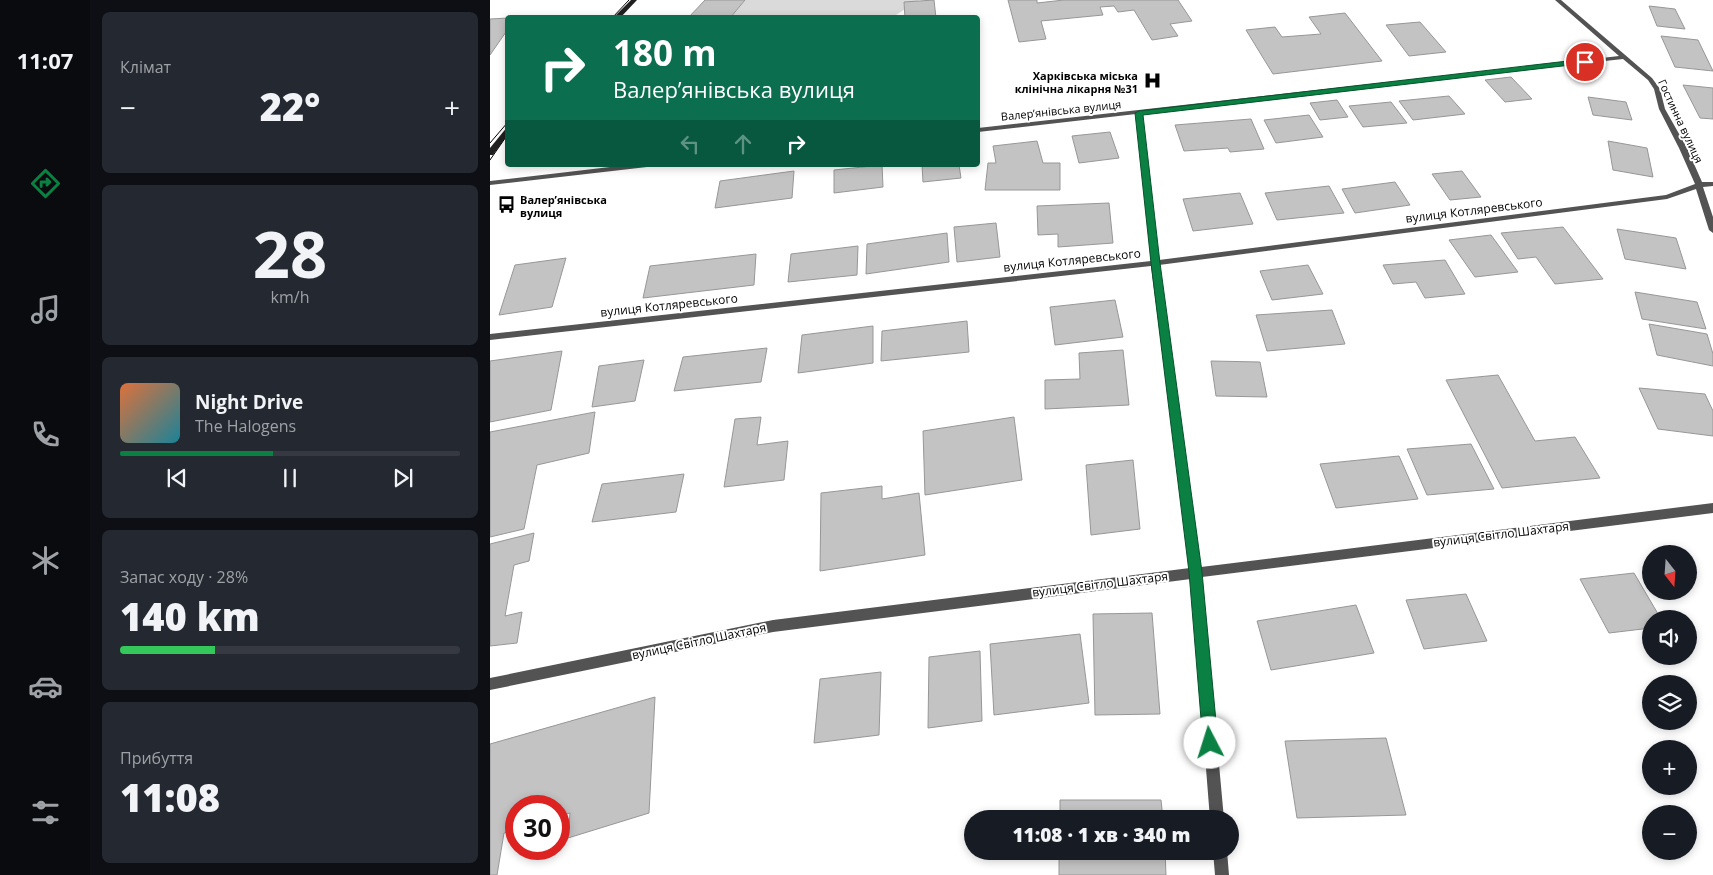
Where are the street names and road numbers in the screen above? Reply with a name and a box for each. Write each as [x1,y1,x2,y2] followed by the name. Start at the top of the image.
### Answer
[1655,77,1707,165] street label: Гостинна вулиця
[1000,96,1122,124] street label: Валер’янівська вулиця
[1404,193,1544,227] street label: вулиця Котляревського
[1002,244,1142,276] street label: вулиця Котляревського
[599,289,739,321] street label: вулиця Котляревського
[1432,517,1570,551] street label: вулиця Світло Шахтаря
[1031,567,1169,601] street label: вулиця Світло Шахтаря
[630,618,768,664] street label: вулиця Світло Шахтаря

